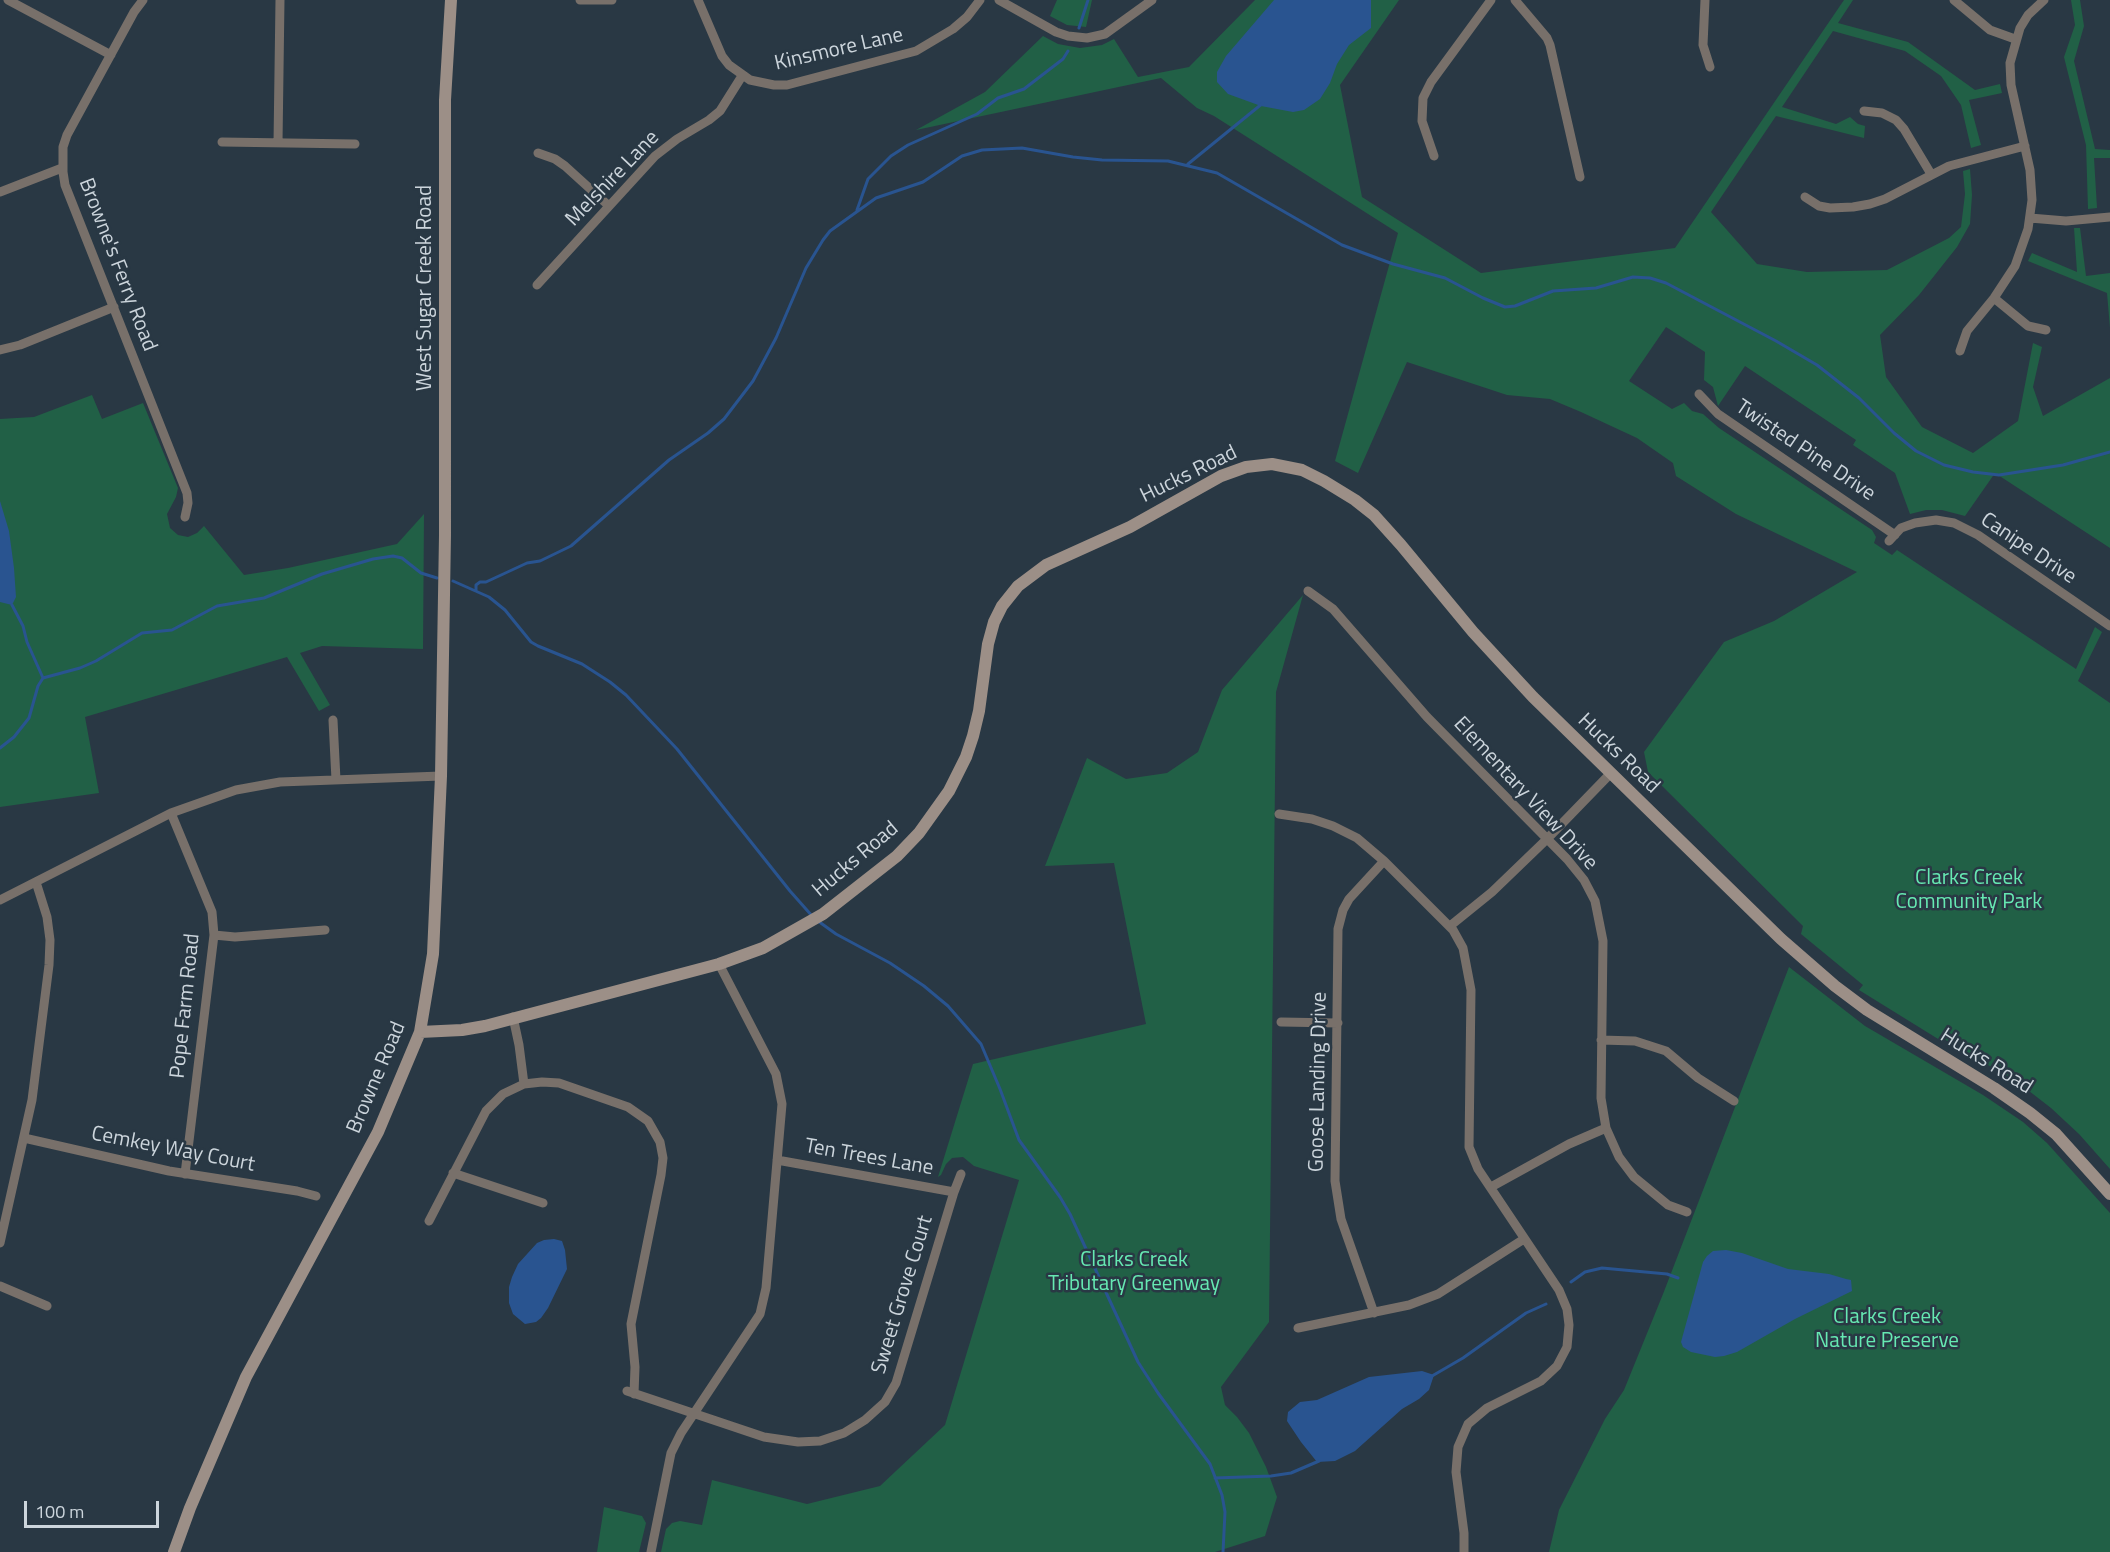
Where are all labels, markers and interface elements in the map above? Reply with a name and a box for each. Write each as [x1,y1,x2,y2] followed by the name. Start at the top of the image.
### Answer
[772,23,906,77] street label: Kinsmore Lane
[561,126,665,232] street label: Melshire Lane
[72,175,162,355] street label: Browne's Ferry Road
[413,185,439,391] street label: West Sugar Creek Road
[1730,395,1880,507] street label: Twisted Pine Drive
[1137,441,1241,509] street label: Hucks Road
[1975,508,2081,590] street label: Canipe Drive
[1572,709,1664,799] street label: Hucks Road
[1448,712,1602,876] street label: Elementary View Drive
[808,817,904,903] street label: Hucks Road
[1896,866,2042,916] park label: Clarks Creek Community Park
[166,932,206,1080] street label: Pope Farm Road
[1305,992,1333,1172] street label: Goose Landing Drive
[342,1018,412,1138] street label: Browne Road
[1935,1024,2037,1100] street label: Hucks Road
[89,1122,257,1178] street label: Cemkey Way Court
[803,1134,935,1182] street label: Ten Trees Lane
[867,1213,939,1377] street label: Sweet Grove Court
[1048,1248,1220,1298] park label: Clarks Creek Tributary Greenway
[1815,1305,1959,1355] park label: Clarks Creek Nature Preserve
[27,1489,162,1527] scale bar
[35,1498,84,1525] text: 100 m

